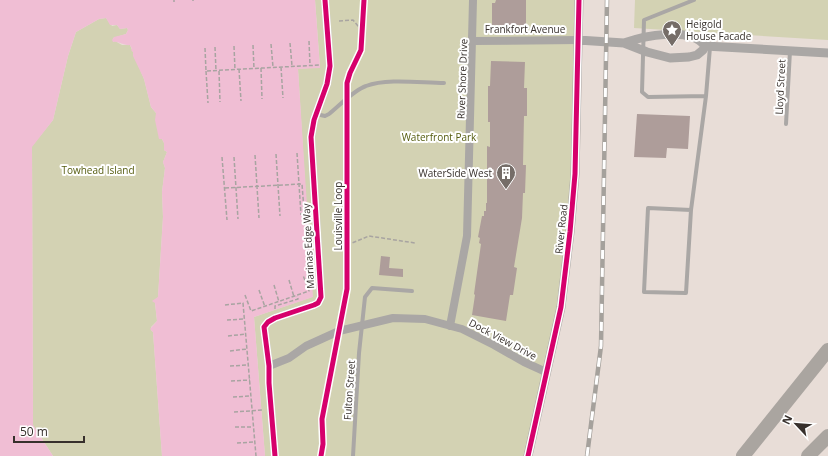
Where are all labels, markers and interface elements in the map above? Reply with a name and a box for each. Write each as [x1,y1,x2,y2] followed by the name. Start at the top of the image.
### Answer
[686,17,752,43] place label: Heigold House Facade
[661,19,683,47] place icon: Heigold House Facade
[485,22,566,36] street label: Frankfort Avenue
[454,38,470,119] street label: River Shore Drive
[772,59,788,115] street label: Lloyd Street
[402,130,477,144] park label: Waterfront Park
[495,162,517,190] building icon: WaterSide West
[61,163,135,177] park label: Towhead Island
[418,166,492,180] place label: WaterSide West
[331,182,345,250] street label: Louisville Loop
[299,202,317,289] street label: Marinas Edge Way
[551,203,571,255] street label: River Road
[467,315,540,363] street label: Dock View Drive
[340,359,358,420] street label: Fulton Street
[776,404,816,444] north arrow
[778,412,795,427] text: N
[14,418,84,444] scale bar
[20,423,48,440] text: 50 m

